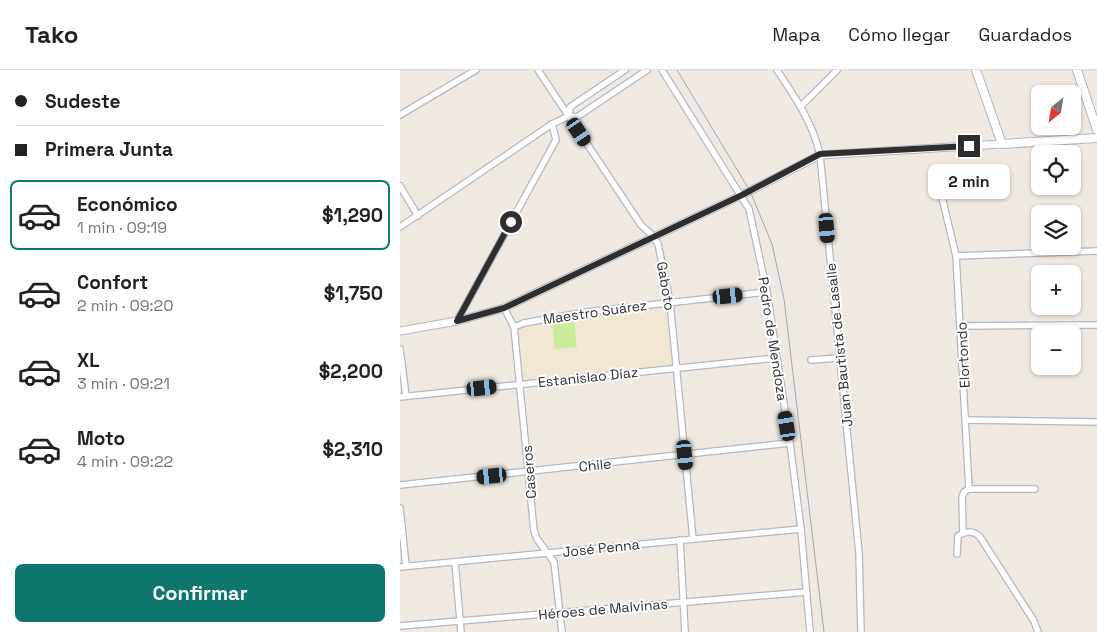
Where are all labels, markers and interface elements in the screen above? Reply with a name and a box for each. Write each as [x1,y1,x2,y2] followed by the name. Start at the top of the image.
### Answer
[25,19,78,50] text: Tako
[772,23,820,46] text: Mapa
[848,23,950,46] text: Cómo llegar
[978,23,1072,46] text: Guardados
[1031,85,1081,135] north arrow
[1031,85,1081,375] map controls
[45,89,120,114] text: Sudeste
[564,115,593,149] car
[958,135,980,157] route end
[45,137,173,162] text: Primera Junta
[1031,145,1081,195] button: locate
[928,164,1010,198] callout: 2 min
[948,171,990,192] text: 2 min
[77,192,178,217] text: Económico
[17,193,62,238] icon: car
[322,203,383,228] text: $1,290
[1031,205,1081,255] button: layers
[500,211,522,233] route start
[818,212,835,244] car
[77,217,167,238] text: 1 min · 09:19
[653,260,679,312] street label: Gaboto
[821,262,857,428] street label: Juan Bautista de Lasalle
[1031,265,1081,315] button: +
[77,270,148,295] text: Confort
[17,271,62,316] icon: car
[754,276,792,402] street label: Pedro de Mendoza
[324,281,383,306] text: $1,750
[712,287,743,305] car
[77,295,173,316] text: 2 min · 09:20
[542,296,648,328] street label: Maestro Suárez
[952,321,974,389] street label: Elortondo
[1031,325,1081,375] button: −
[77,348,100,373] text: XL
[17,349,62,394] icon: car
[319,359,383,384] text: $2,200
[537,363,639,391] street label: Estanislao Díaz
[77,373,170,394] text: 3 min · 09:21
[466,379,497,397] car
[777,410,796,442] car
[77,426,125,451] text: Moto
[17,427,62,472] icon: car
[323,437,383,462] text: $2,310
[675,439,694,471] car
[518,444,540,500] street label: Caseros
[77,451,173,472] text: 4 min · 09:22
[578,454,612,476] street label: Chile
[476,467,507,485] car
[561,535,641,561] street label: José Penna
[15,564,385,622] button: Confirmar
[538,594,668,624] street label: Héroes de Malvinas

